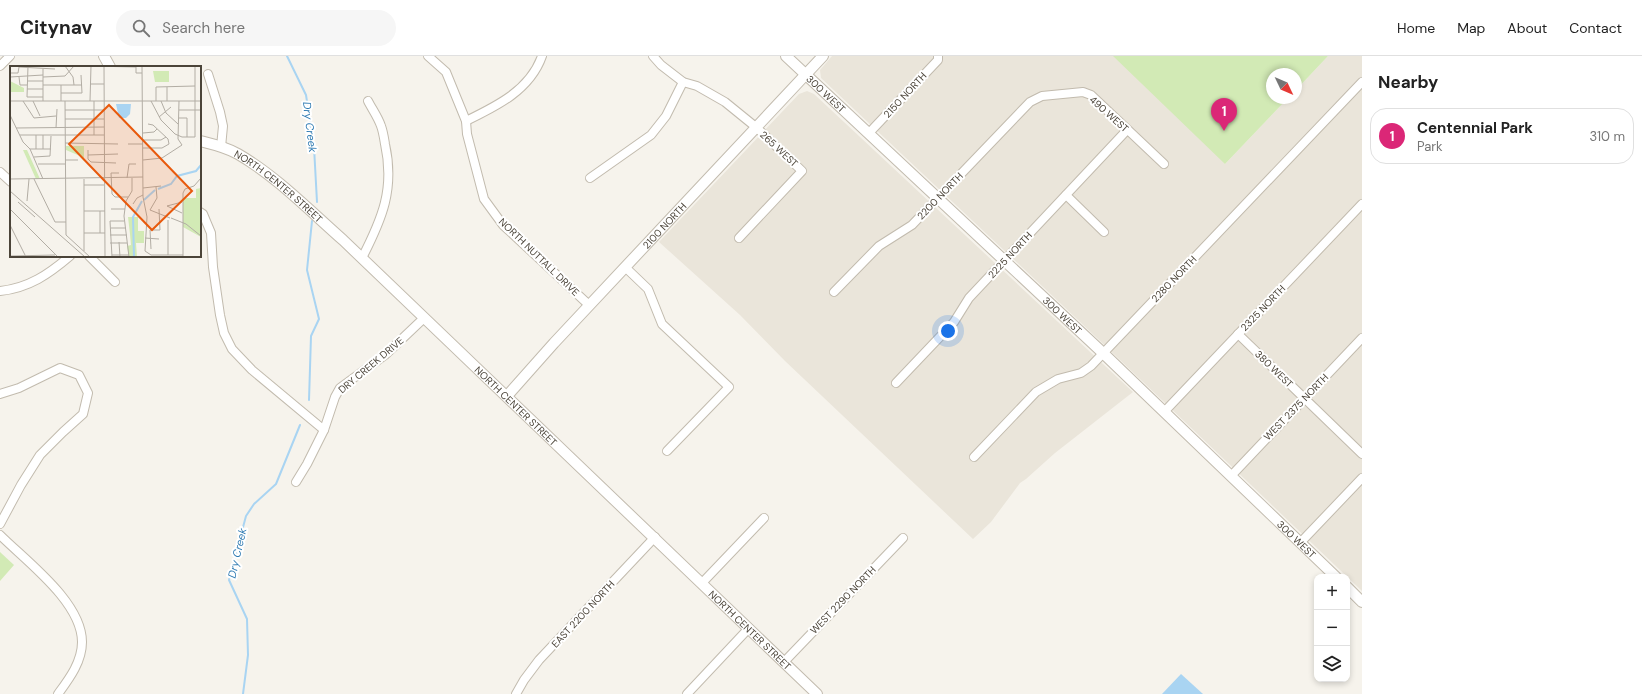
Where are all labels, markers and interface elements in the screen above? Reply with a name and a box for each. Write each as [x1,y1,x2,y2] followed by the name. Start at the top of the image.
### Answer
[116,10,396,46] search box
[20,15,92,40] text: Citynav
[130,17,152,39] icon: search
[162,18,245,38] text: Search here
[1397,19,1435,37] text: Home
[1457,19,1485,37] text: Map
[1507,19,1547,37] text: About
[1569,19,1622,37] text: Contact
[10,66,201,257] inset map
[1266,68,1302,104] north arrow
[881,69,929,120] street label: 2150 NORTH
[1378,71,1438,93] text: Nearby
[804,72,849,115] street label: 300 WEST
[1087,93,1132,135] street label: 490 WEST
[1211,98,1237,131] pin: 1
[300,101,320,153] water label: Dry Creek
[1417,118,1533,138] text: Centennial Park
[757,128,801,170] street label: 265 WEST
[1390,128,1394,145] text: 1
[1590,128,1625,145] text: 310 m
[1417,138,1443,155] text: Park
[232,147,326,225] street label: NORTH CENTER STREET
[914,169,966,222] street label: 2200 NORTH
[640,200,689,251] street label: 2100 NORTH
[496,215,582,299] street label: NORTH NUTTALL DRIVE
[985,229,1035,281] street label: 2225 NORTH
[1149,253,1200,305] street label: 2280 NORTH
[1238,282,1288,334] street label: 2325 NORTH
[1040,294,1085,337] street label: 300 WEST
[938,321,958,341] your location
[336,334,407,396] street label: DRY CREEK DRIVE
[1252,348,1296,391] street label: 380 WEST
[472,363,560,449] street label: NORTH CENTER STREET
[1261,371,1331,443] street label: WEST 2375 NORTH
[1275,518,1319,561] street label: 300 WEST
[224,526,250,579] water label: Dry Creek
[807,563,879,637] street label: WEST 2290 NORTH
[1314,574,1350,682] map controls
[1314,574,1350,610] button: +
[549,578,618,650] street label: EAST 2200 NORTH
[706,587,794,673] street label: NORTH CENTER STREET
[1314,610,1350,646] button: −
[1314,646,1350,682] button: layers

